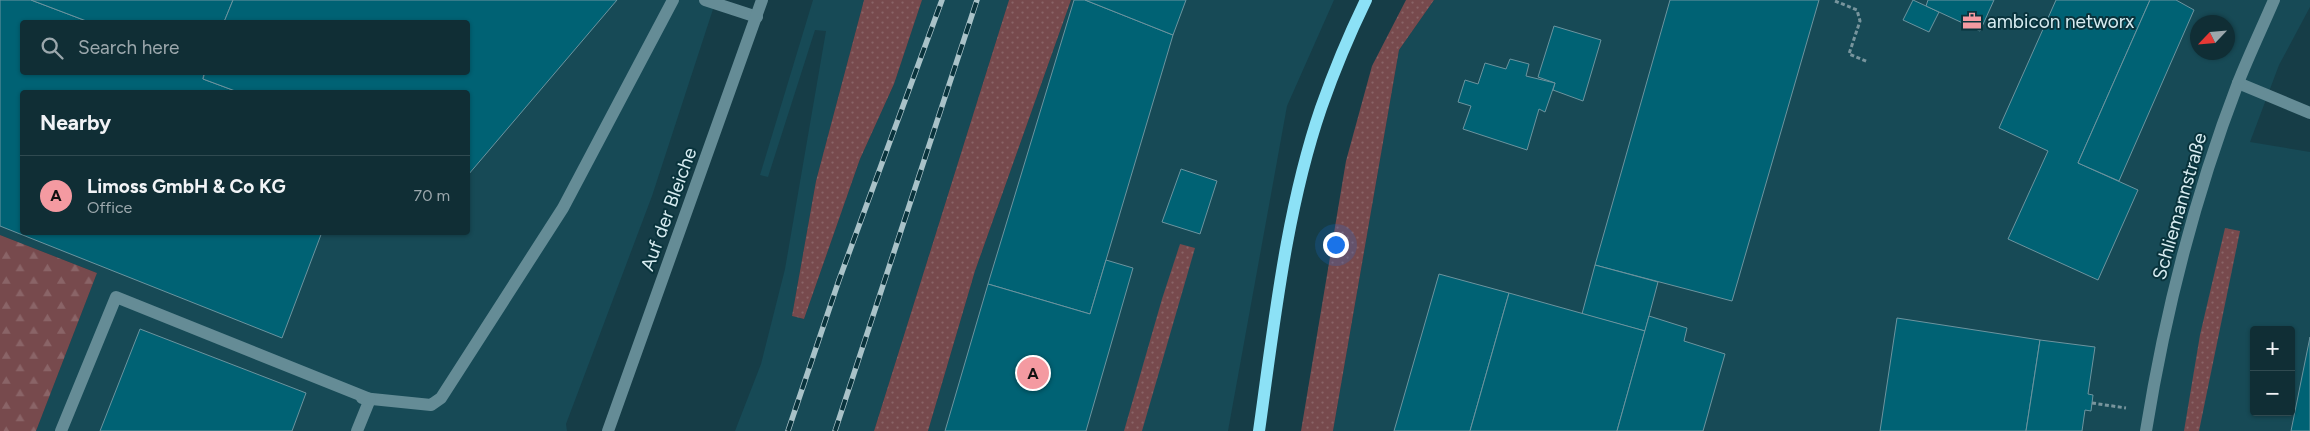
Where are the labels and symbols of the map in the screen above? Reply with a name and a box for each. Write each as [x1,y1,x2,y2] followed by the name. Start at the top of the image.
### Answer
[1961,10,1983,32] office icon: ambicon networx
[1987,10,2134,33] place label: ambicon networx
[2190,15,2235,60] north arrow
[2148,130,2211,282] street label: Schliemannstraße
[635,144,701,274] street label: Auf der Bleiche
[1323,232,1349,258] your location
[1017,354,1049,392] pin: A

